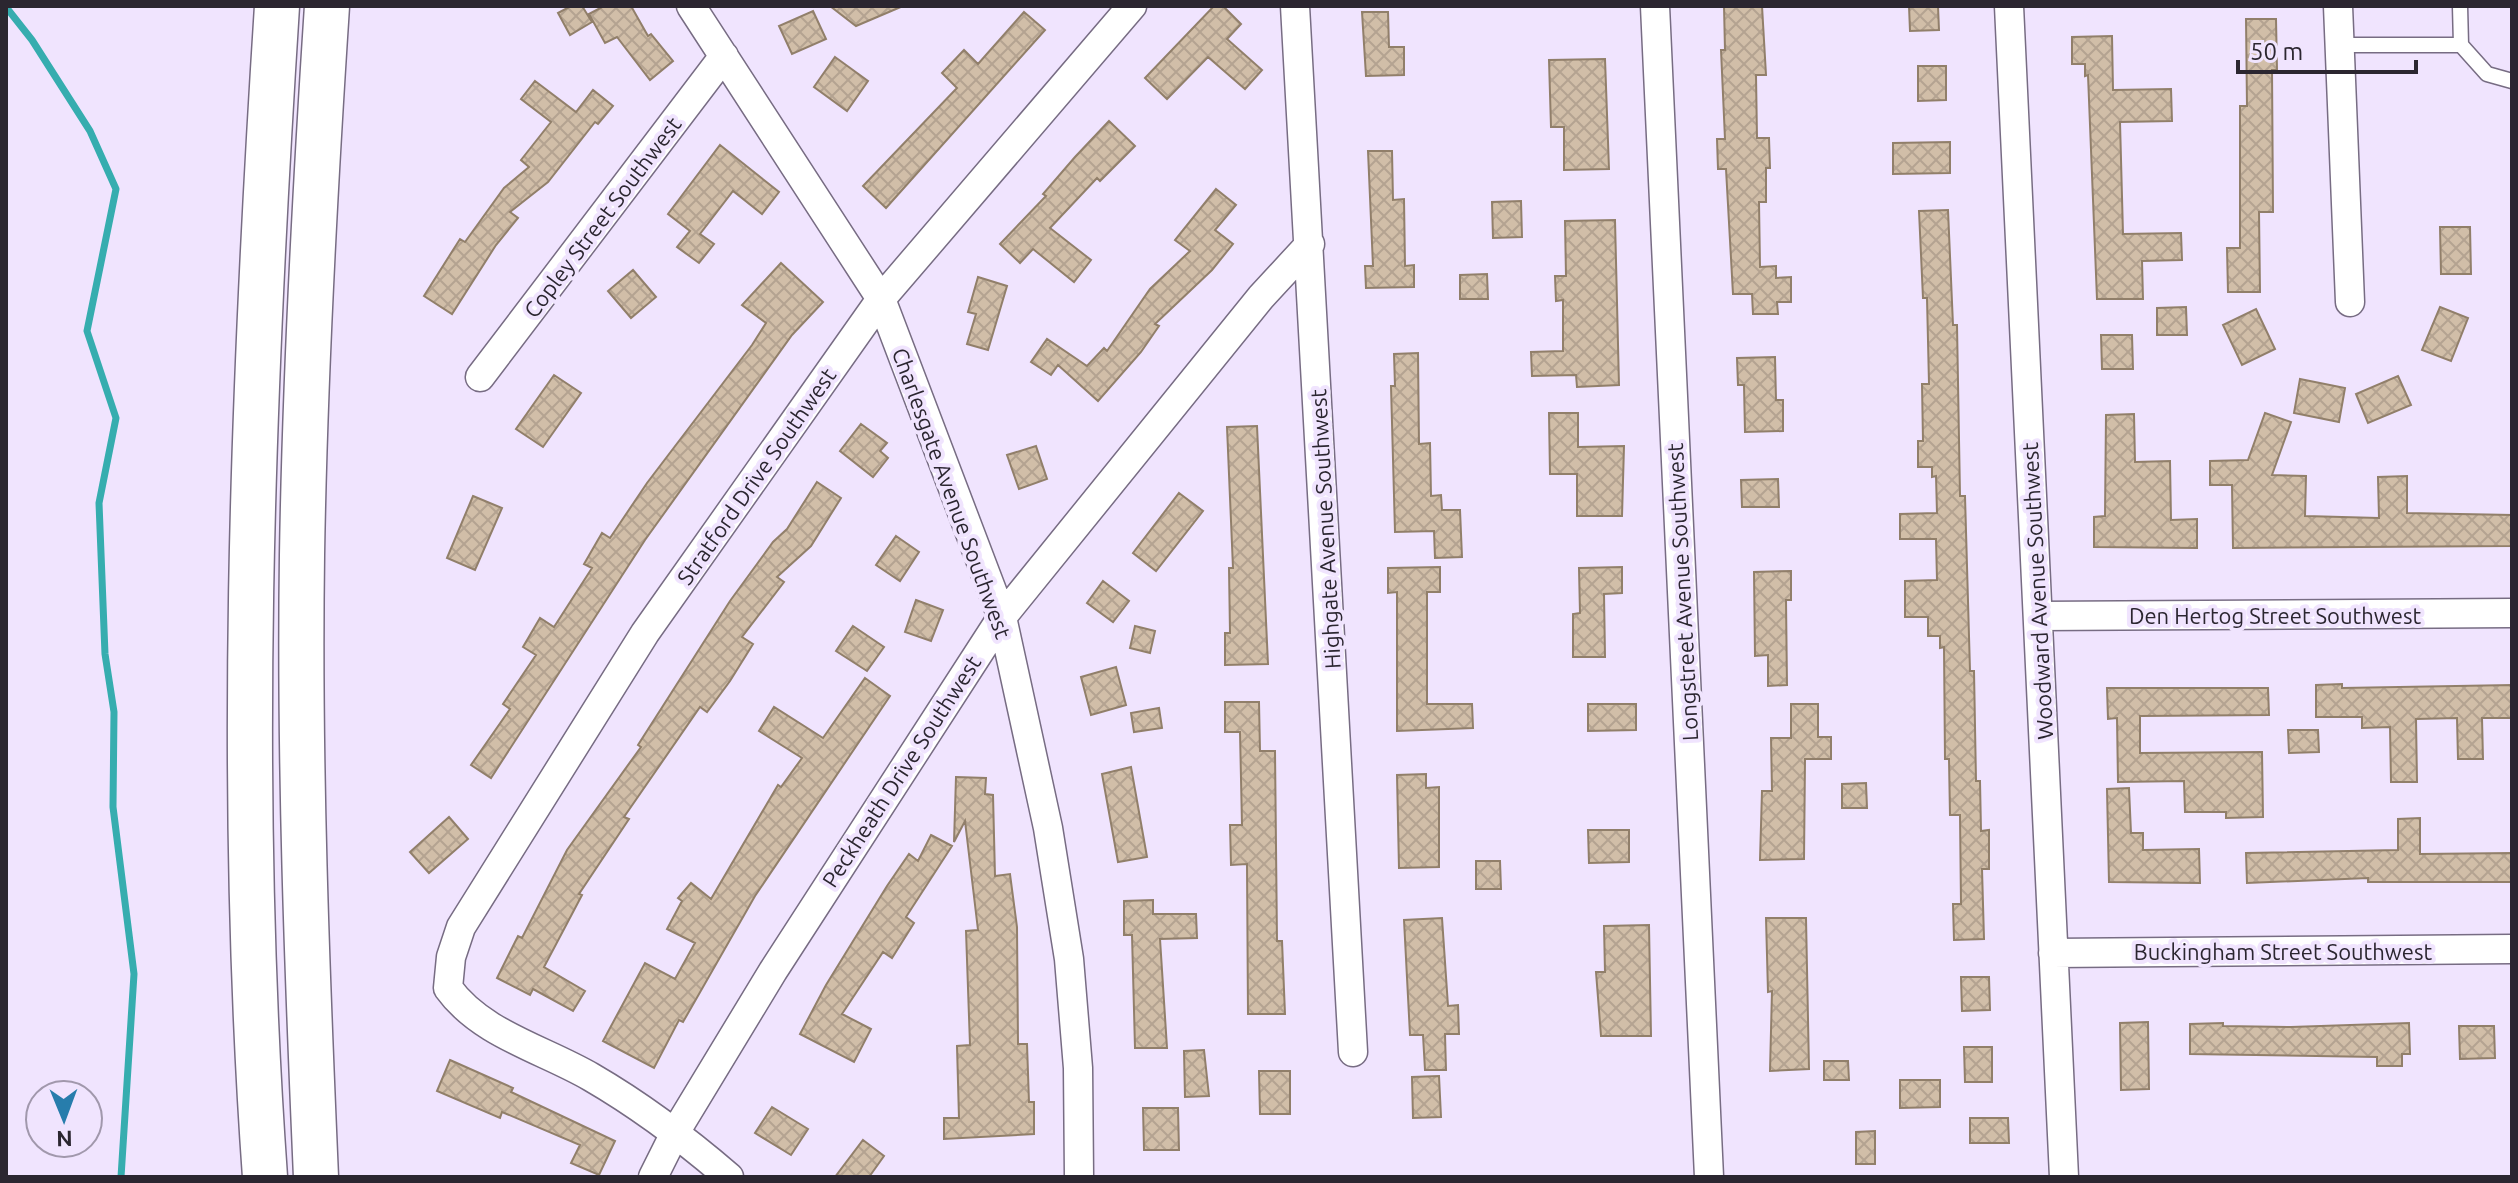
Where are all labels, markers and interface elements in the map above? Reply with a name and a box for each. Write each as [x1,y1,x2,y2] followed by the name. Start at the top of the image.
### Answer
[2238,24,2416,74] scale bar
[2250,38,2303,65] text: 50 m
[518,111,686,322] street label: Copley Street Southwest
[888,344,1016,642] street label: Charlesgate Avenue Southwest
[672,363,841,589] street label: Stratford Drive Southwest
[1305,388,1345,670] street label: Highgate Avenue Southwest
[2017,441,2057,740] street label: Woodward Avenue Southwest
[1662,442,1702,742] street label: Longstreet Avenue Southwest
[2129,603,2421,628] street label: Den Hertog Street Southwest
[817,650,985,891] street label: Peckheath Drive Southwest
[2134,939,2433,964] street label: Buckingham Street Southwest
[24,1079,104,1159] north arrow
[56,1127,73,1152] text: N

